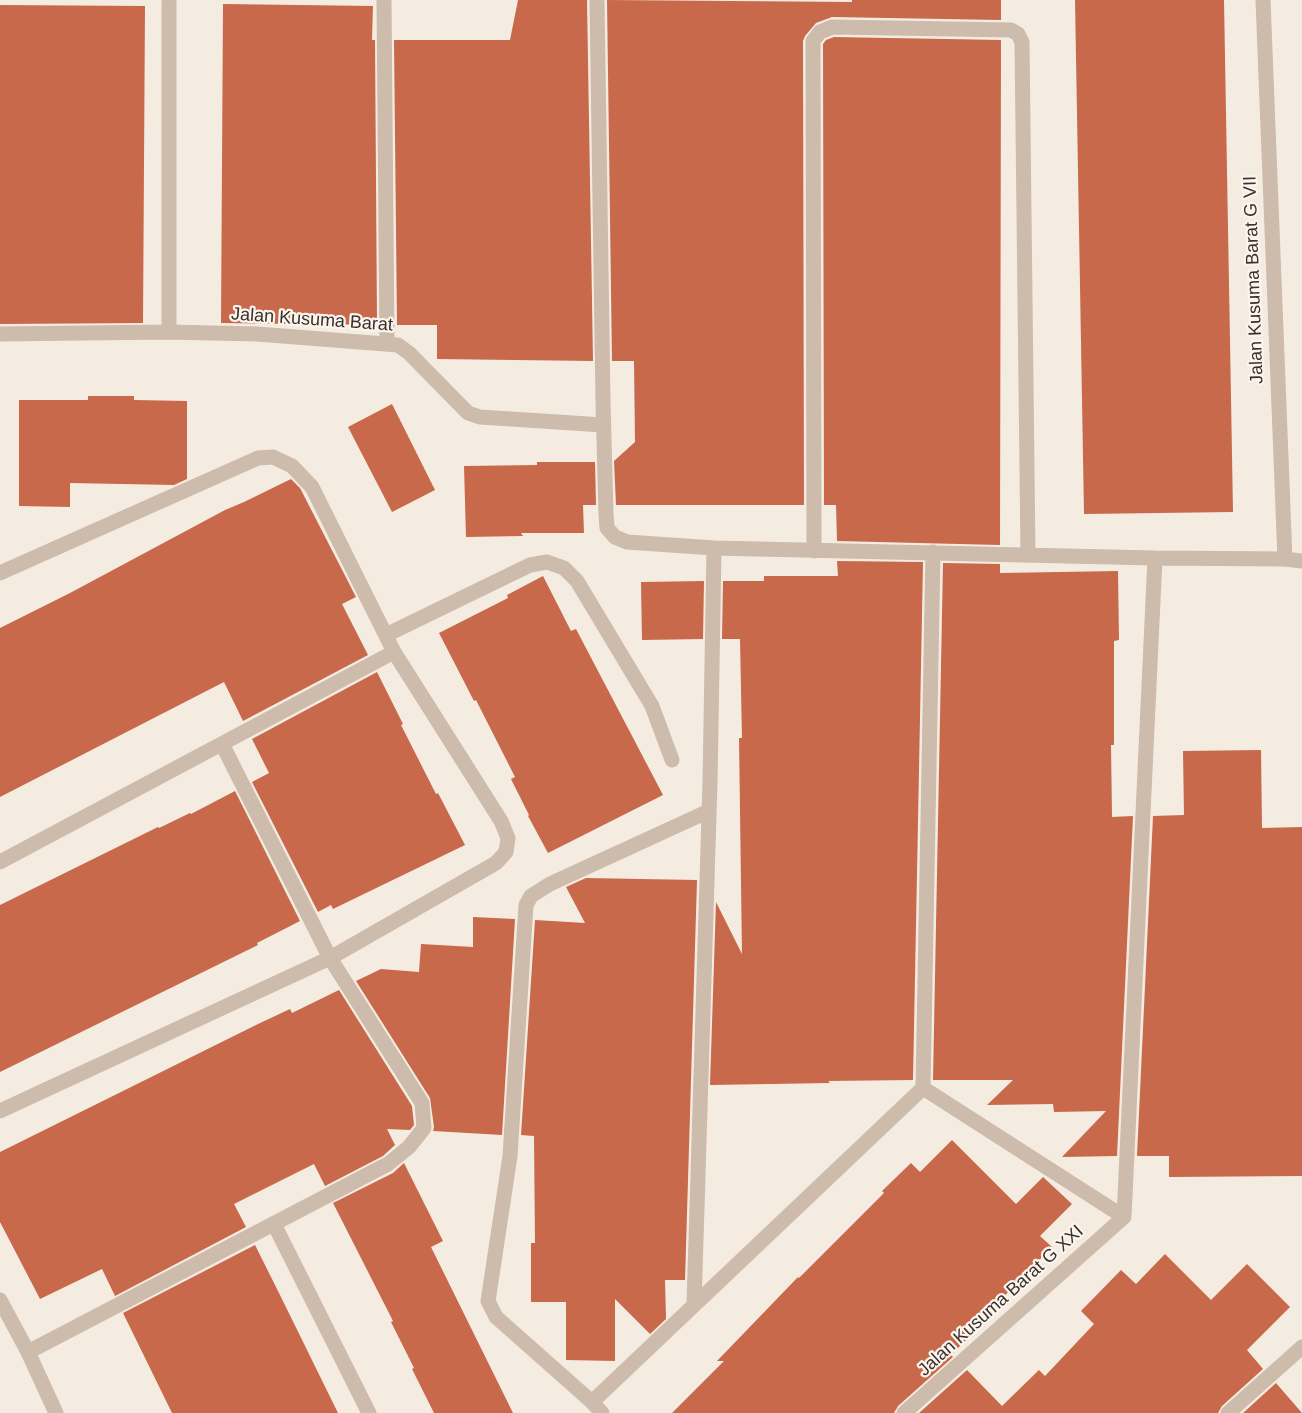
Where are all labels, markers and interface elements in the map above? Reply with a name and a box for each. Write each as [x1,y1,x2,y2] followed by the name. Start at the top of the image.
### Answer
[1240,176,1268,384] street label: Jalan Kusuma Barat G VII
[230,304,394,336] street label: Jalan Kusuma Barat
[914,1221,1088,1381] street label: Jalan Kusuma Barat G XXI

